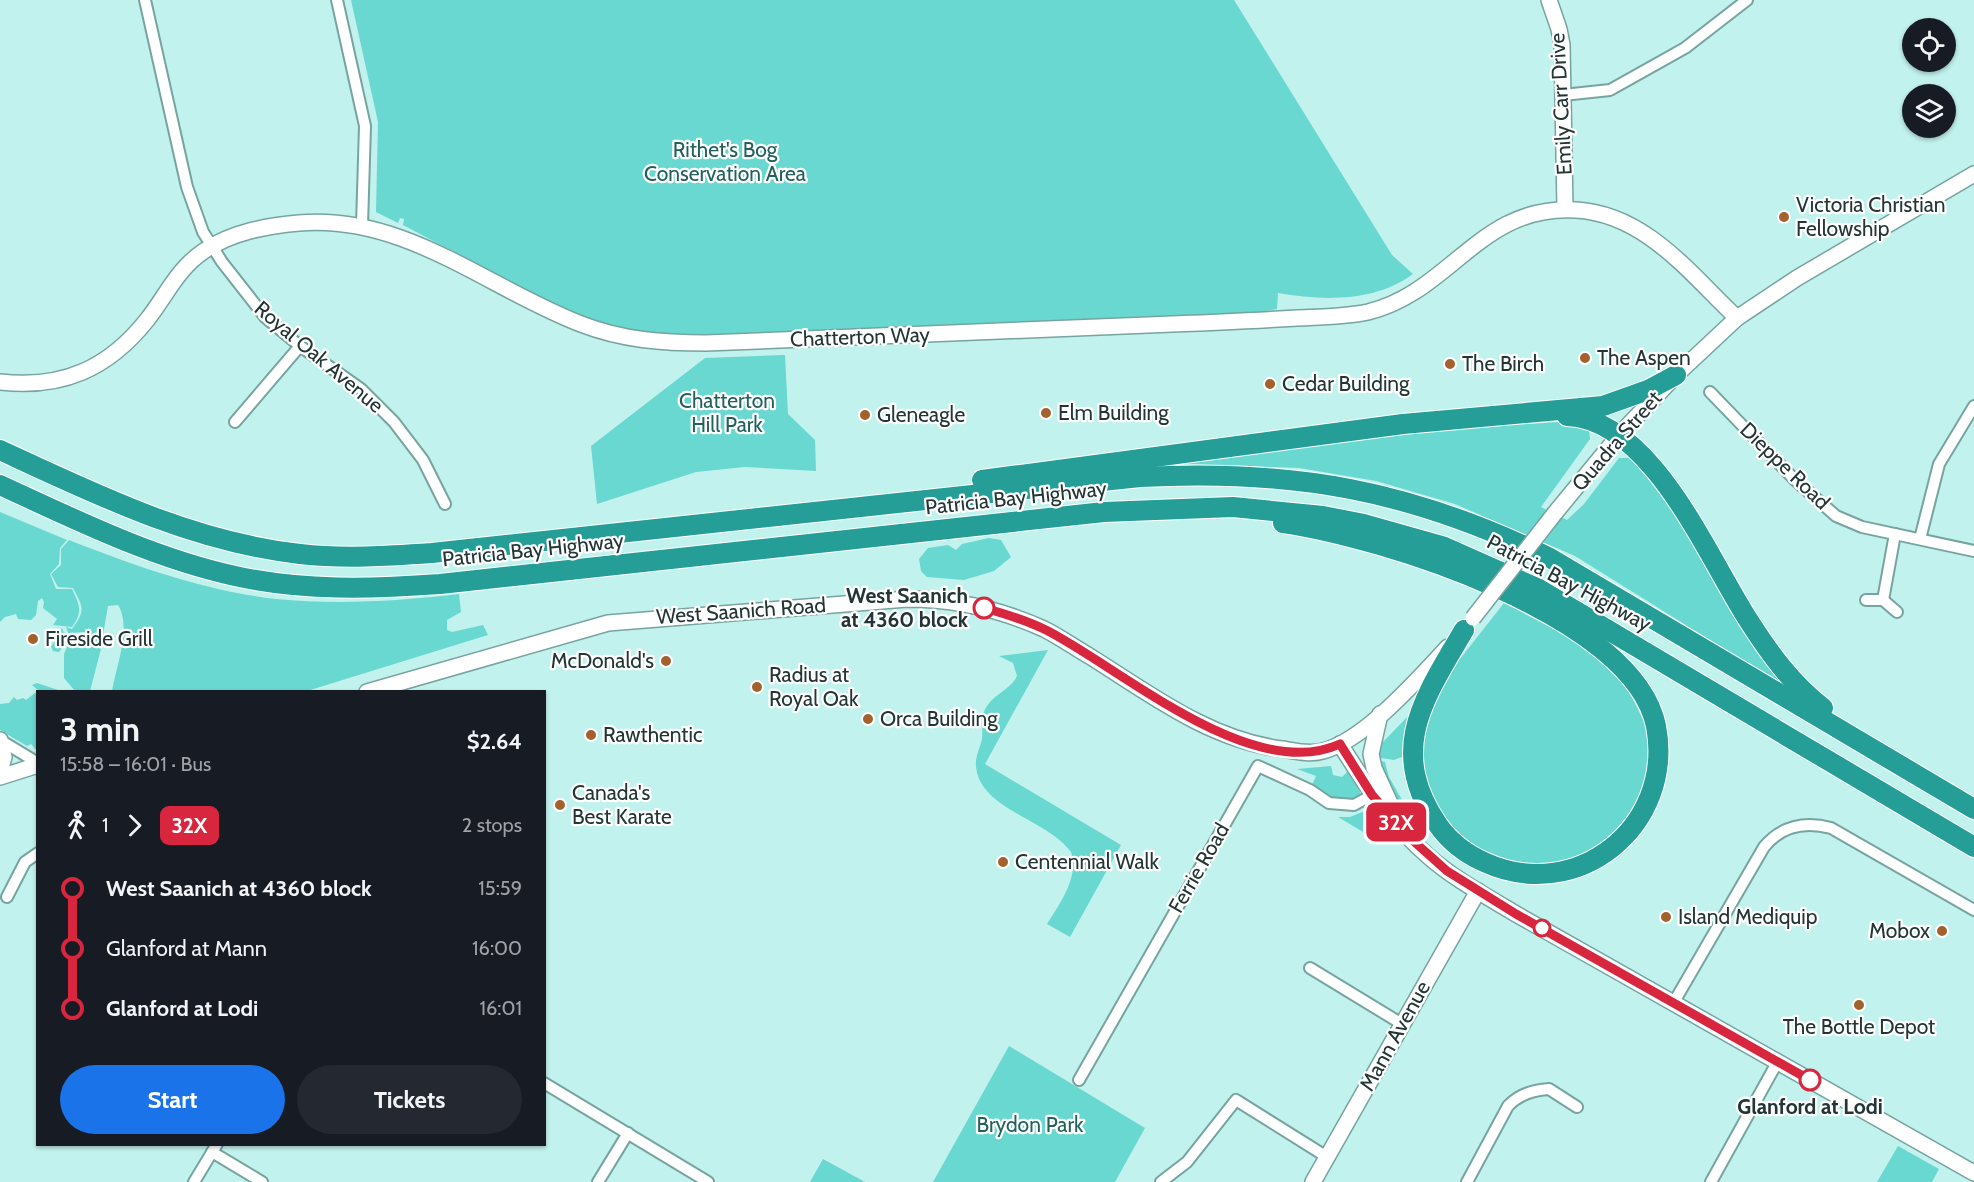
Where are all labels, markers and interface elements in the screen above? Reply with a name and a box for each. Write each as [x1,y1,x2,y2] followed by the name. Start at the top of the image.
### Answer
[1902,18,1956,138] map controls
[1902,18,1956,72] button: locate
[1544,32,1577,176] street label: Emily Carr Drive
[1902,84,1956,138] button: layers
[644,137,806,186] park label: Rithet's Bog Conservation Area
[1796,192,1946,241] place label: Victoria Christian Fellowship
[1777,210,1791,224] marker: Victoria Christian Fellowship
[250,295,389,418] street label: Royal Oak Avenue
[790,322,931,351] street label: Chatterton Way
[1597,345,1691,370] place label: The Aspen
[1462,351,1544,376] place label: The Birch
[1578,351,1592,365] marker: The Aspen
[1443,357,1457,371] marker: The Birch
[1282,371,1410,396] place label: Cedar Building
[1263,377,1277,391] marker: Cedar Building
[1566,386,1667,496] street label: Quadra Street
[679,388,775,437] park label: Chatterton Hill Park
[1058,400,1169,425] place label: Elm Building
[877,402,965,427] place label: Gleneagle
[1039,406,1053,420] marker: Elm Building
[858,408,872,422] marker: Gleneagle
[1735,417,1835,514] street label: Dieppe Road
[924,476,1108,519] street label: Patricia Bay Highway
[441,528,625,571] street label: Patricia Bay Highway
[1483,529,1656,637] street label: Patricia Bay Highway
[841,583,969,632] place label: West Saanich at 4360 block
[655,592,827,629] street label: West Saanich Road
[973,597,995,619] marker: West Saanich at 4360 block
[45,626,153,651] place label: Fireside Grill
[26,632,40,646] marker: Fireside Grill
[551,648,654,673] place label: McDonald's
[659,654,673,668] marker: McDonald's
[769,662,859,711] place label: Radius at Royal Oak
[750,680,764,694] marker: Radius at Royal Oak
[880,706,998,731] place label: Orca Building
[60,709,140,749] text: 3 min
[861,712,875,726] marker: Orca Building
[603,722,702,747] place label: Rawthentic
[467,728,522,755] text: $2.64
[584,728,598,742] marker: Rawthentic
[60,752,211,776] text: 15:58 – 16:01 · Bus
[572,780,672,829] place label: Canada's Best Karate
[553,798,567,812] marker: Canada's Best Karate
[1362,802,1430,842] line badge: 32X
[60,809,93,842] icon: walk
[118,809,151,842] icon: forward
[1378,810,1414,835] text: 32X
[102,813,109,837] text: 1
[172,813,207,838] text: 32X
[462,813,522,837] text: 2 stops
[1163,818,1234,917] street label: Ferrie Road
[1015,849,1159,874] place label: Centennial Walk
[996,855,1010,869] marker: Centennial Walk
[106,875,372,902] text: West Saanich at 4360 block
[478,876,522,900] text: 15:59
[1678,904,1818,929] place label: Island Mediquip
[1659,910,1673,924] marker: Island Mediquip
[1869,918,1930,943] place label: Mobox
[1533,919,1551,937] unlabelled marker
[1935,924,1949,938] marker: Mobox
[106,935,267,962] text: Glanford at Mann
[472,936,522,960] text: 16:00
[1354,976,1435,1095] street label: Mann Avenue
[106,995,258,1022] text: Glanford at Lodi
[479,996,522,1020] text: 16:01
[1852,998,1866,1012] marker: The Bottle Depot
[1783,1014,1935,1039] place label: The Bottle Depot
[60,1065,285,1134] button: Start
[297,1065,522,1134] button: Tickets
[1799,1069,1821,1091] marker: Glanford at Lodi
[1737,1094,1883,1119] place label: Glanford at Lodi
[977,1112,1084,1137] park label: Brydon Park

